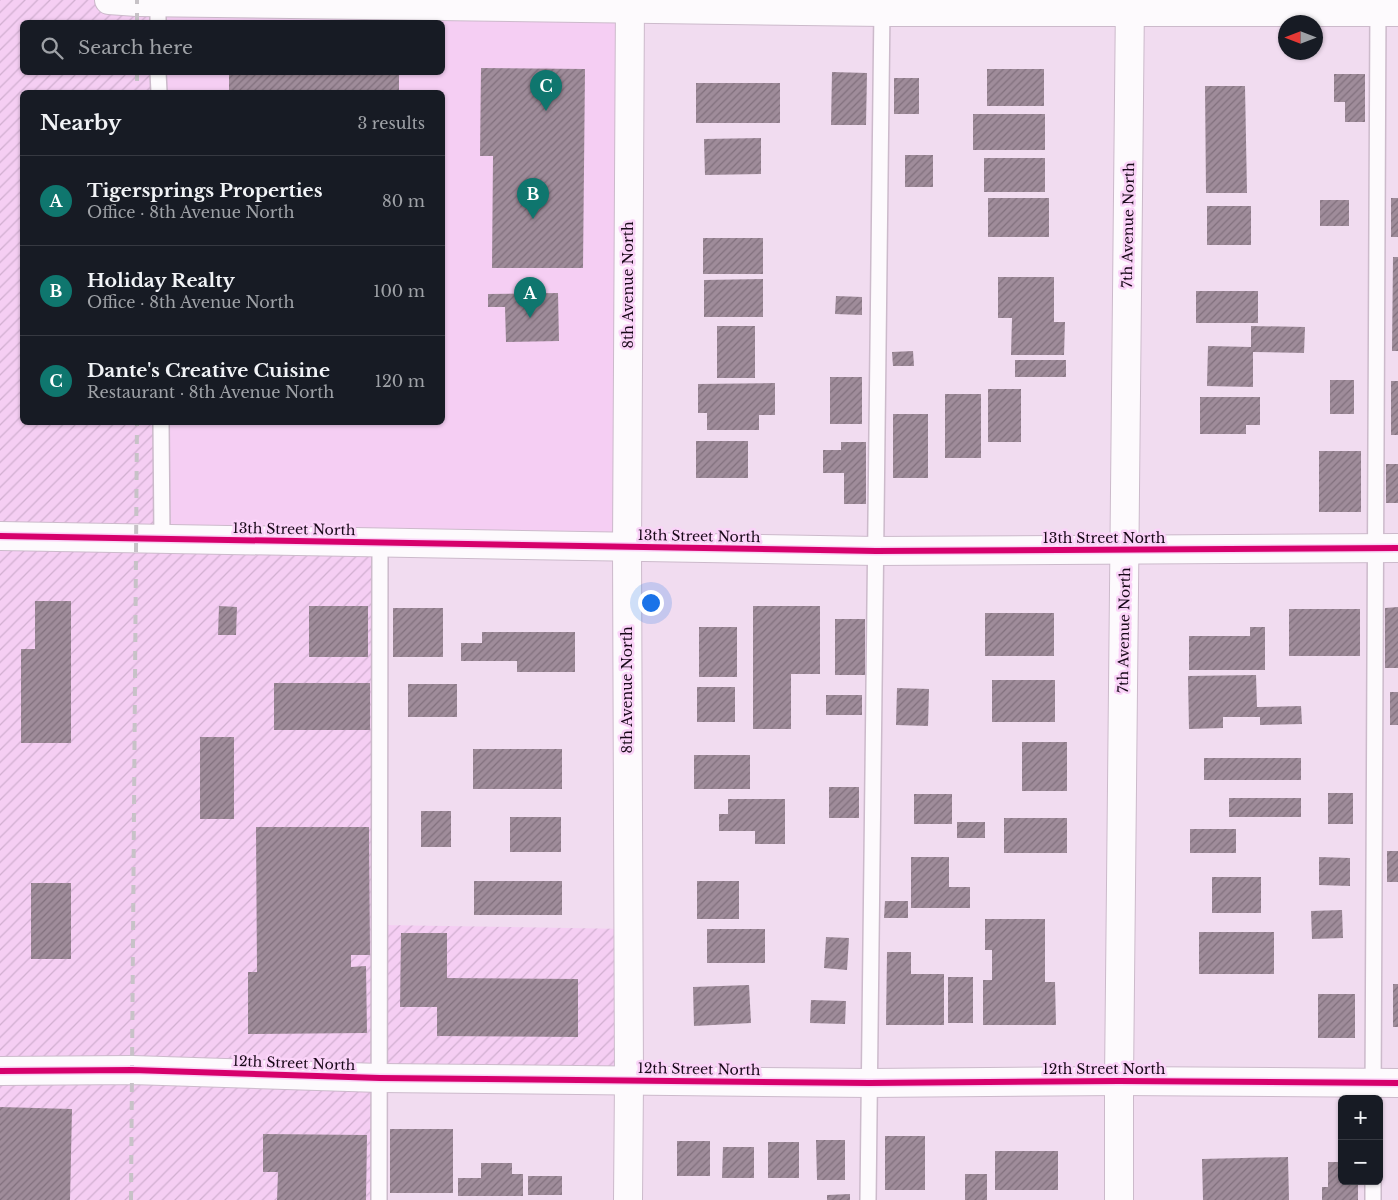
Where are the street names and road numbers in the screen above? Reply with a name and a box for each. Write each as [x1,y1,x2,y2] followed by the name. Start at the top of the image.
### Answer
[1118,162,1138,288] street label: 7th Avenue North
[619,221,637,349] street label: 8th Avenue North
[232,519,356,539] street label: 13th Street North
[637,526,761,546] street label: 13th Street North
[1043,529,1166,547] street label: 13th Street North
[1114,567,1134,693] street label: 7th Avenue North
[618,626,636,754] street label: 8th Avenue North
[232,1052,356,1074] street label: 12th Street North
[637,1059,761,1079] street label: 12th Street North
[1043,1060,1166,1078] street label: 12th Street North

